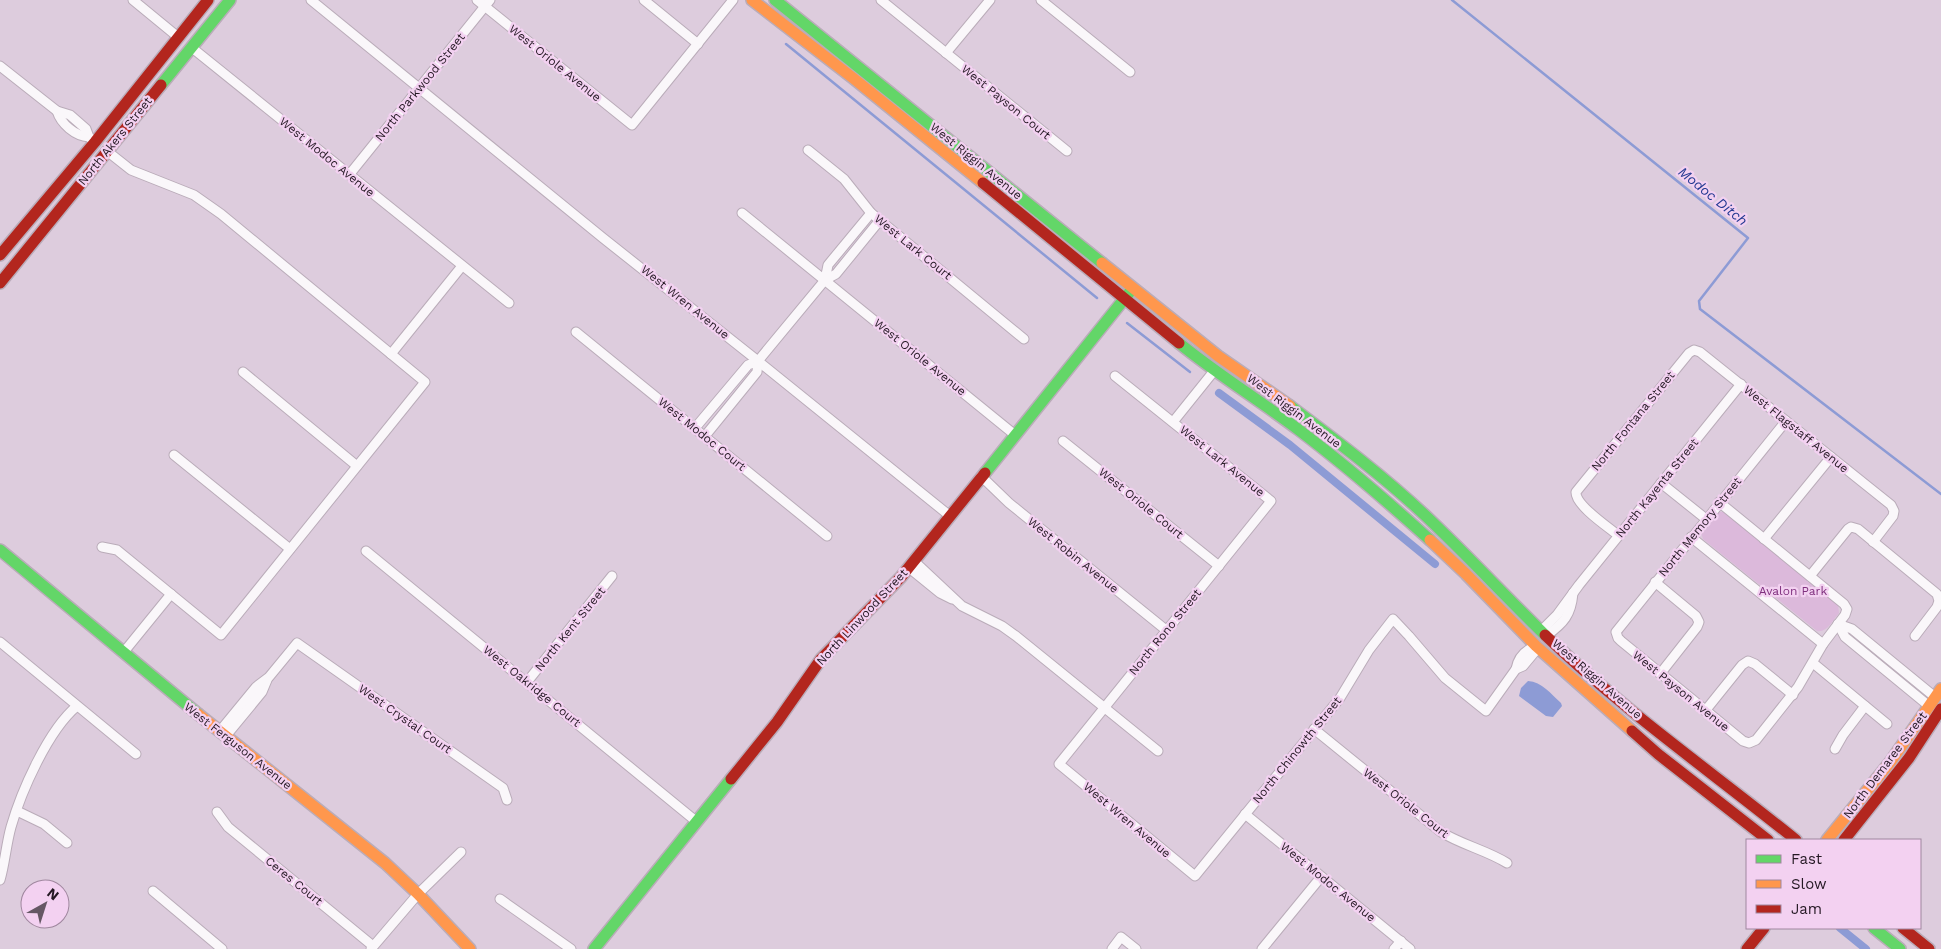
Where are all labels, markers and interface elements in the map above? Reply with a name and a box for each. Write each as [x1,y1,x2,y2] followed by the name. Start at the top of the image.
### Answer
[506,22,604,104] street label: West Oriole Avenue
[372,30,468,144] street label: North Parkwood Street
[959,62,1053,142] street label: West Payson Court
[75,94,155,188] street label: North Akers Street
[277,114,377,200] street label: West Modoc Avenue
[927,120,1025,202] street label: West Riggin Avenue
[1675,163,1751,229] water label: Modoc Ditch
[872,212,954,282] street label: West Lark Court
[638,262,732,342] street label: West Wren Avenue
[871,316,969,398] street label: West Oriole Avenue
[1588,368,1678,474] street label: North Fontana Street
[1244,371,1344,451] street label: West Riggin Avenue
[1741,382,1851,476] street label: West Flagstaff Avenue
[655,394,749,474] street label: West Modoc Court
[1177,423,1267,500] street label: West Lark Avenue
[1613,436,1701,540] street label: North Kayenta Street
[1096,465,1186,541] street label: West Oriole Court
[1656,475,1744,579] street label: North Memory Street
[1025,514,1121,596] street label: West Robin Avenue
[814,566,910,668] street label: North Linwood Street
[532,584,608,674] street label: North Kent Street
[1759,584,1827,598] park label: Avalon Park
[1126,586,1204,678] street label: North Rono Street
[1549,636,1645,722] street label: West Riggin Avenue
[480,642,584,730] street label: West Oakridge Court
[1630,648,1732,734] street label: West Payson Avenue
[356,682,454,756] street label: West Crystal Court
[1250,694,1344,806] street label: North Chinowth Street
[181,700,295,792] street label: West Ferguson Avenue
[1840,709,1930,821] street label: North Demaree Street
[1360,765,1452,841] street label: West Oriole Court
[1081,779,1174,861] street label: West Wren Avenue
[1278,839,1378,925] street label: West Modoc Avenue
[1746,839,1921,929] legend
[1791,850,1823,868] text: Fast
[263,854,325,908] street label: Ceres Court
[1791,875,1827,893] text: Slow
[20,879,70,929] north arrow
[44,884,62,903] text: N
[1791,900,1822,918] text: Jam

